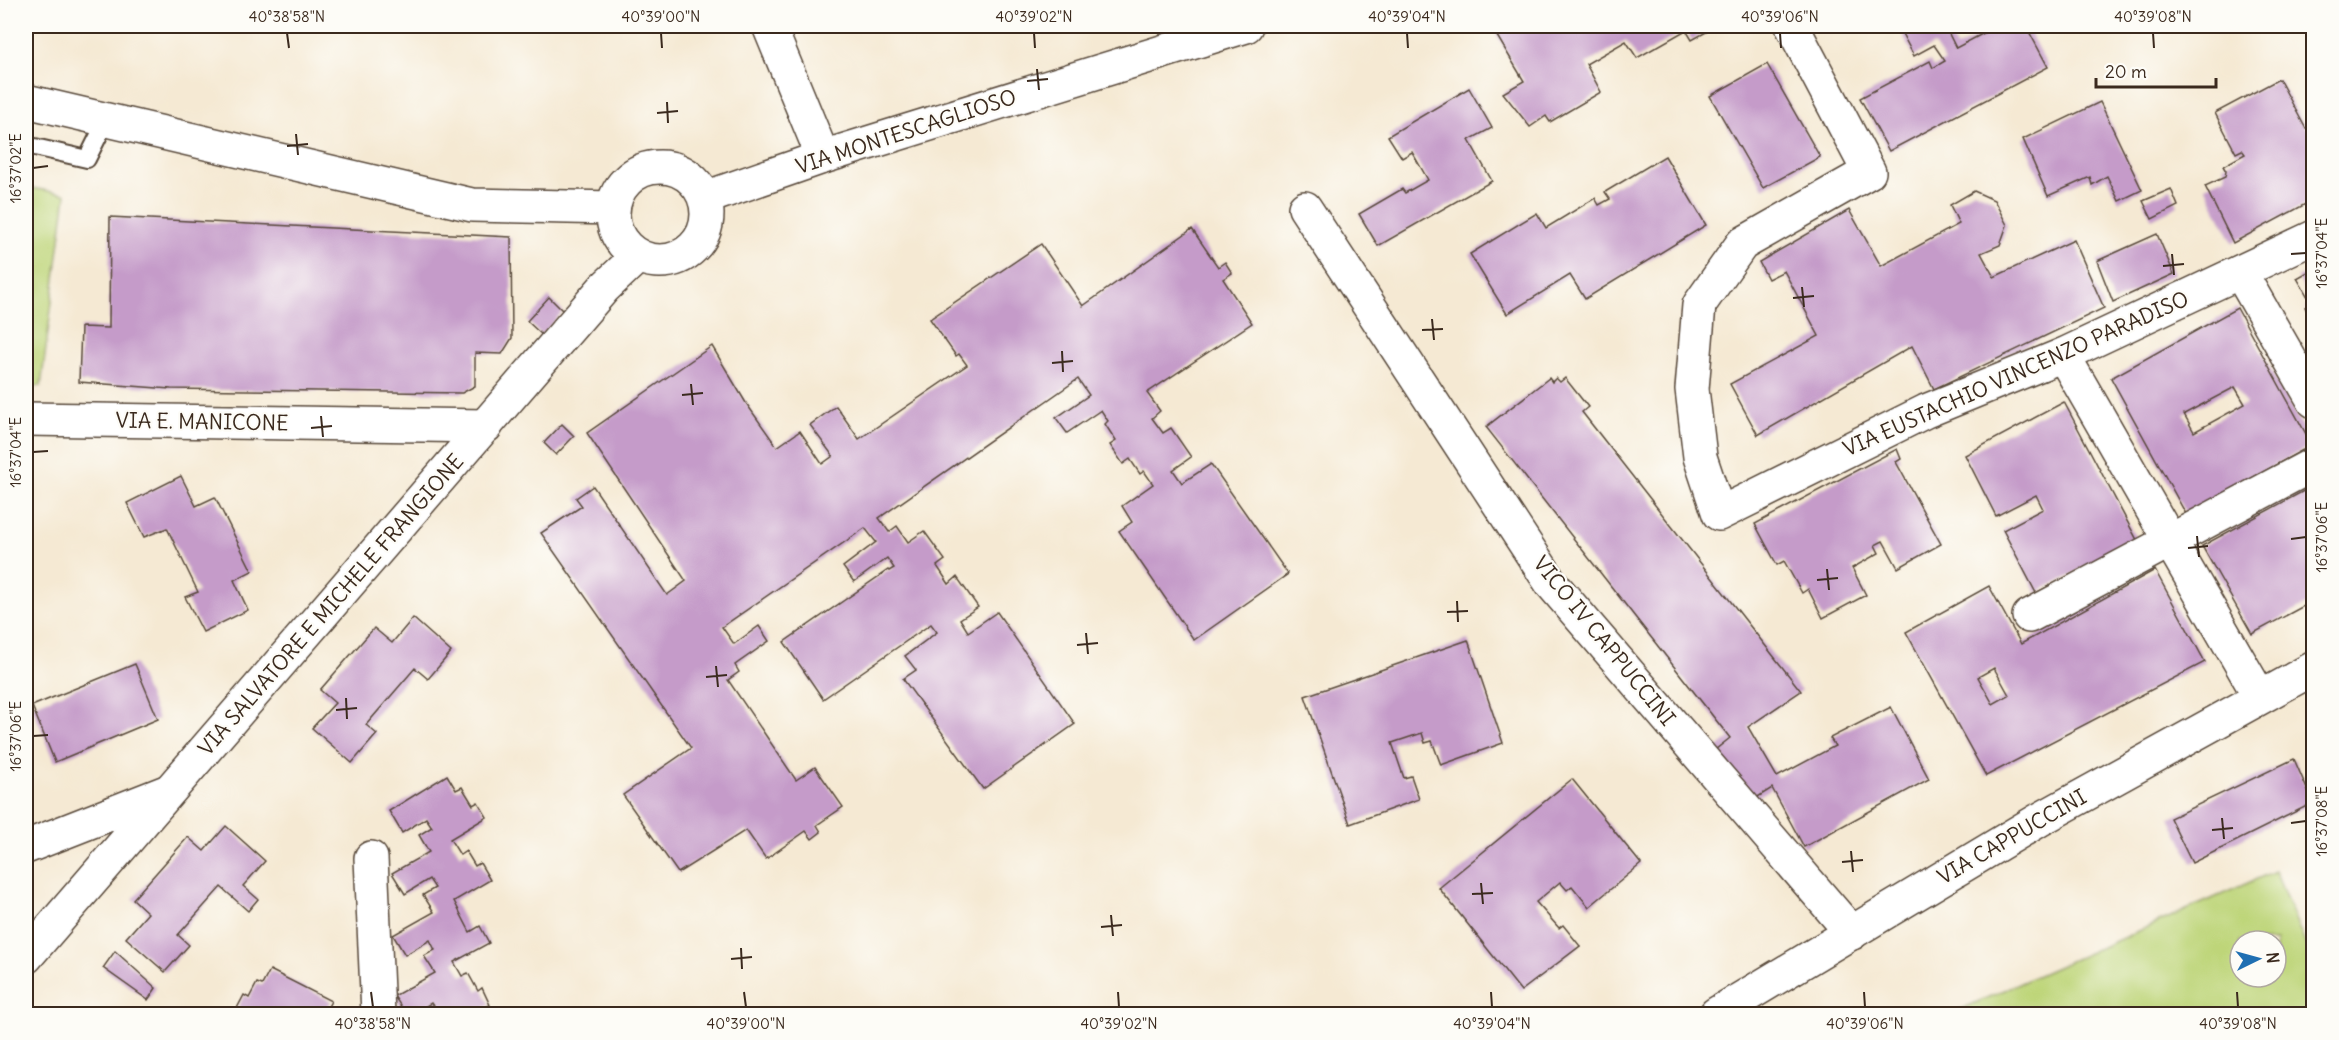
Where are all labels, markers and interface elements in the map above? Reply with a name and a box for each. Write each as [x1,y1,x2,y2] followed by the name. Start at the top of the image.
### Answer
[249,7,325,26] text: 40°38'58"N
[622,7,700,26] text: 40°39'00"N
[995,7,1073,26] text: 40°39'02"N
[1368,7,1446,26] text: 40°39'04"N
[1741,7,1819,26] text: 40°39'06"N
[2114,7,2192,26] text: 40°39'08"N
[2096,51,2216,89] scale bar
[2105,60,2147,83] text: 20 m
[792,83,1020,180] street label: VIA MONTESCAGLIOSO
[6,133,25,203] text: 16°37'02"E
[2312,217,2331,288] text: 16°37'04"E
[1839,285,2193,462] street label: VIA EUSTACHIO VINCENZO PARADISO
[115,406,289,437] street label: VIA E. MANICONE
[6,416,25,487] text: 16°37'04"E
[192,448,469,761] street label: VIA SALVATORE E MICHELE FRANGIONE
[2312,501,2331,572] text: 16°37'06"E
[1528,550,1681,731] street label: VICO IV CAPPUCCINI
[6,700,25,771] text: 16°37'06"E
[1932,783,2091,890] street label: VIA CAPPUCCINI
[2312,785,2331,856] text: 16°37'08"E
[2228,929,2288,989] north arrow
[2262,951,2283,964] text: N
[335,1014,411,1033] text: 40°38'58"N
[707,1014,785,1033] text: 40°39'00"N
[1080,1014,1158,1033] text: 40°39'02"N
[1453,1014,1531,1033] text: 40°39'04"N
[1826,1014,1904,1033] text: 40°39'06"N
[2199,1014,2277,1033] text: 40°39'08"N

